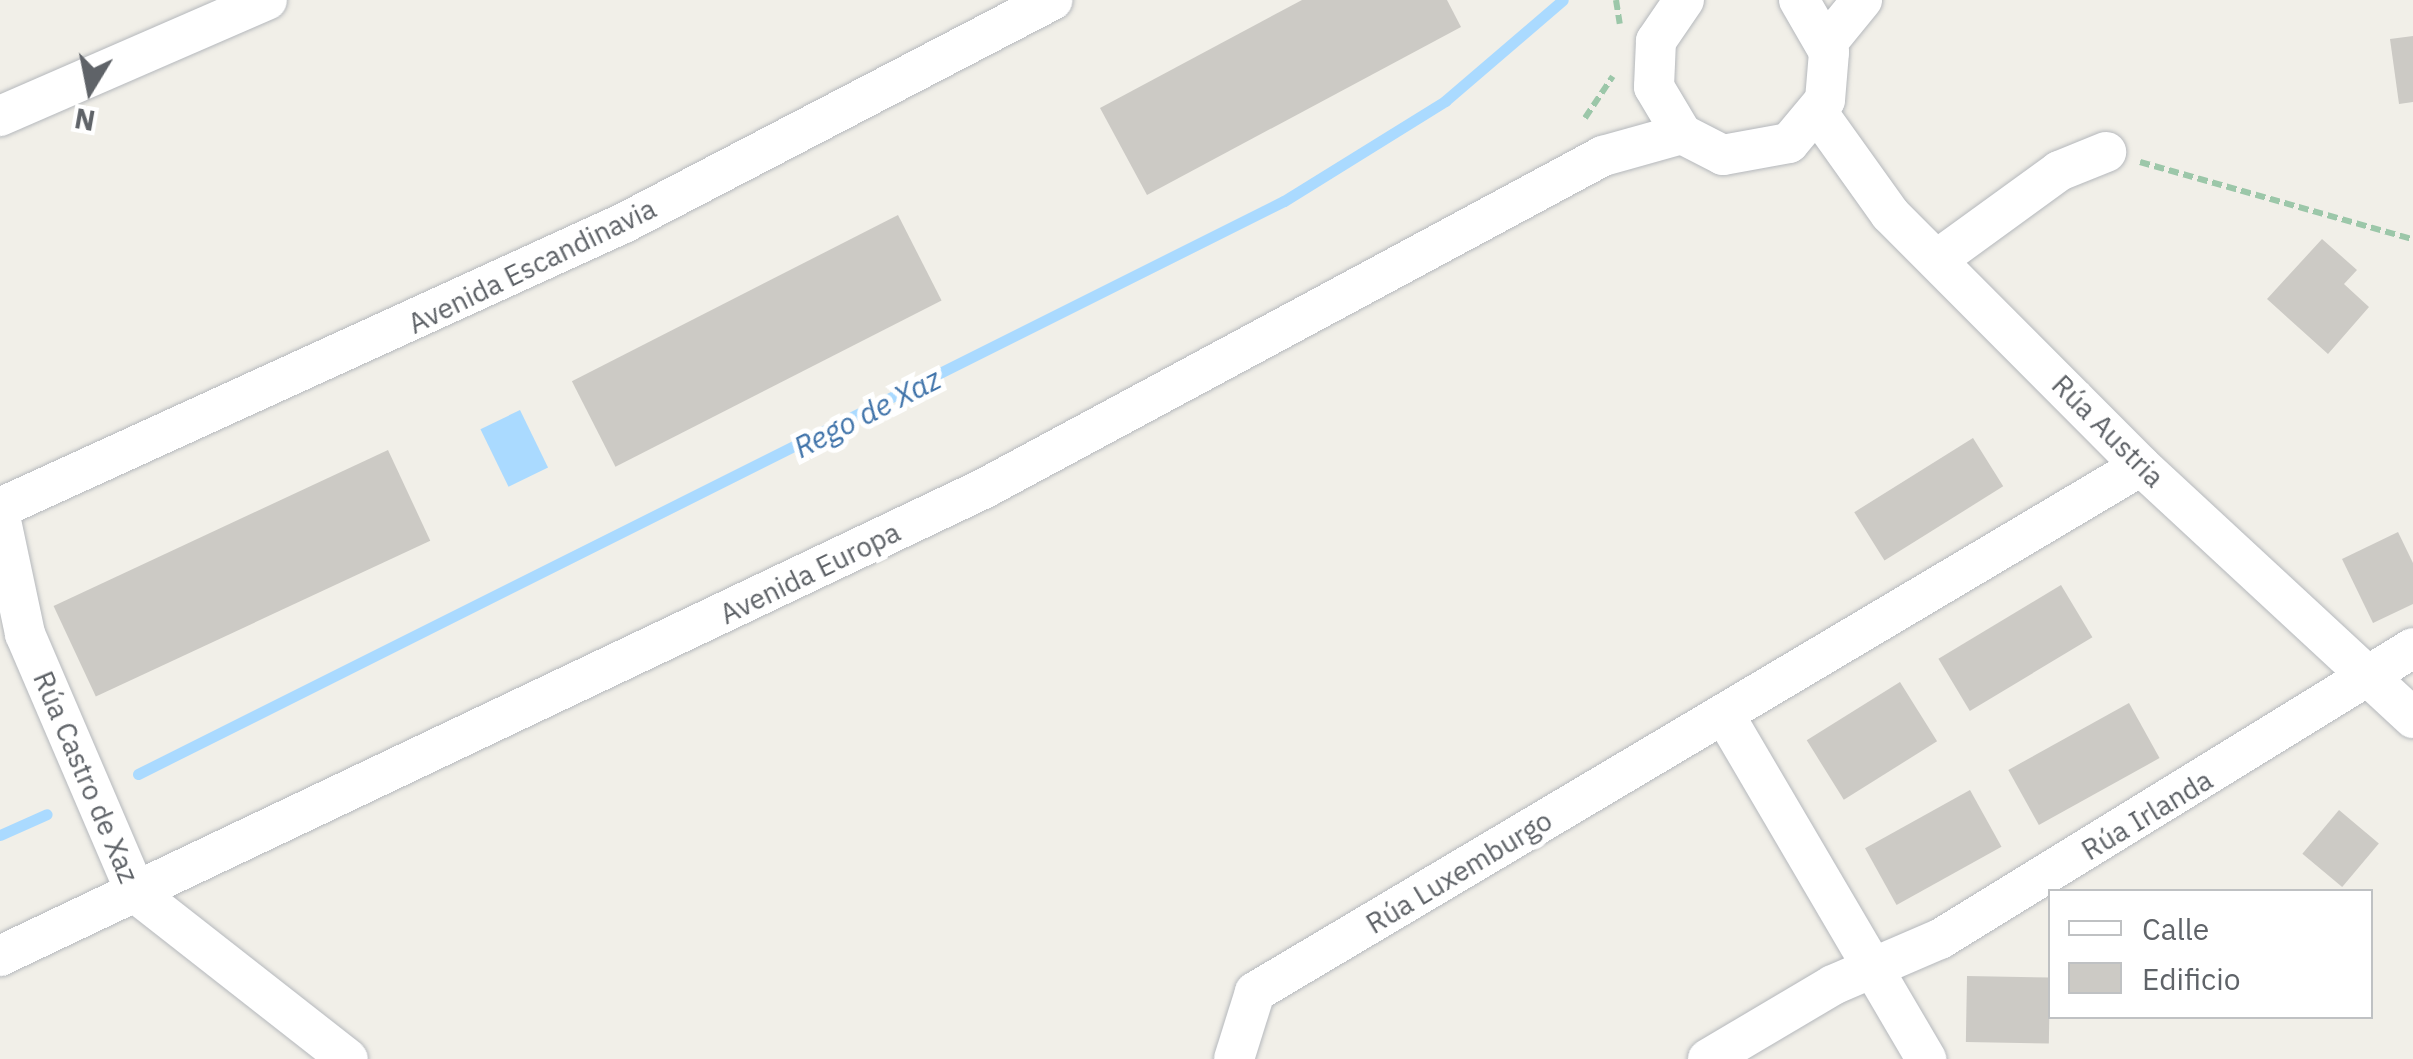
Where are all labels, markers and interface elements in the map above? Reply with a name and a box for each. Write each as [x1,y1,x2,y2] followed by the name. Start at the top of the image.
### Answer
[40,40,140,140] north arrow
[72,100,98,140] text: N
[403,191,661,341] street label: Avenida Escandinavia
[788,361,946,465] water label: Rego de Xaz
[2045,368,2171,494] street label: Rúa Austria
[714,515,906,631] street label: Avenida Europa
[26,666,146,888] street label: Rúa Castro de Xaz
[2076,763,2218,867] street label: Rúa Irlanda
[1360,803,1558,941] street label: Rúa Luxemburgo
[2048,889,2373,1019] legend
[2142,909,2209,948] text: Calle
[2142,959,2241,998] text: Edificio

